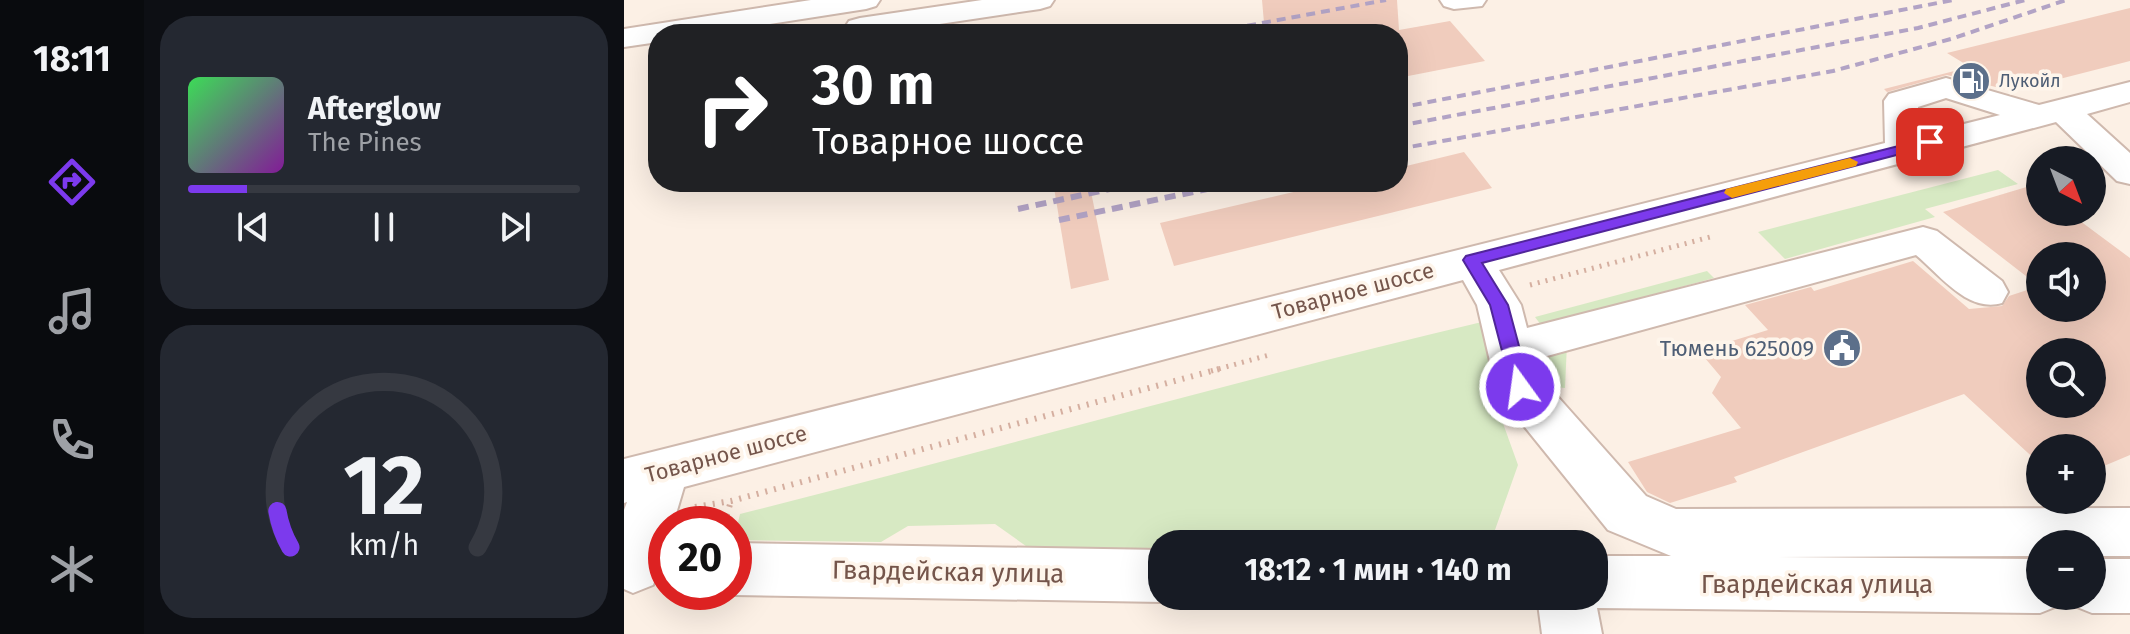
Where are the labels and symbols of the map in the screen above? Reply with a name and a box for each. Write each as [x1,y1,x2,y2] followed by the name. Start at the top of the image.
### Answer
[1950,60,1992,102] fuel station icon: Лукойл
[1999,70,2061,92] place label: Лукойл
[1896,108,1964,176] pin
[2026,146,2106,226] north arrow
[1269,256,1437,326] street label: Товарное шоссе
[1821,327,1863,369] public building icon: Тюмень 625009
[1660,335,1814,362] place label: Тюмень 625009
[1478,345,1562,429] position arrow
[642,419,810,489] street label: Товарное шоссе
[648,506,752,610] speed limit sign: 20
[832,554,1064,590] street label: Гвардейская улица
[1701,569,1933,600] street label: Гвардейская улица

